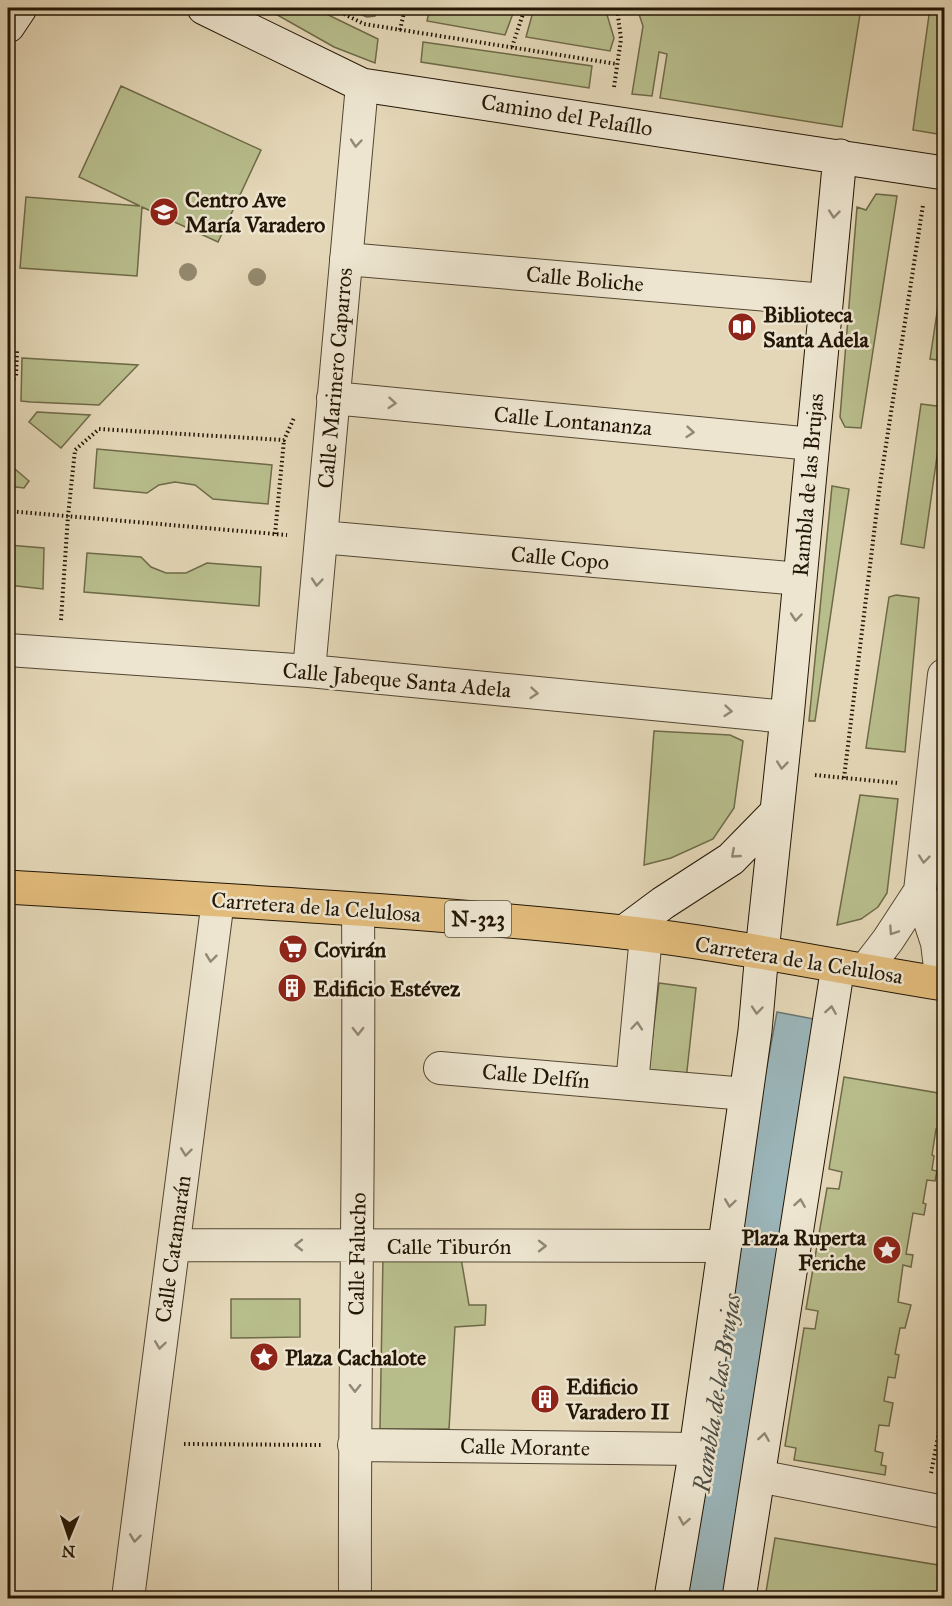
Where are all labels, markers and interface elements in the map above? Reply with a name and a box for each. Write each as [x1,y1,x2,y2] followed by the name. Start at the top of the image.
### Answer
[479,88,655,142] street label: Camino del Pelaíllo
[350,139,363,148] one-way arrow
[185,186,325,238] place label: Centro Ave María Varadero
[148,196,180,228] school or university icon: Centro Ave María Varadero
[828,210,841,219] one-way arrow
[525,260,645,298] street label: Calle Boliche
[312,266,358,490] street label: Calle Marinero Caparros
[763,301,869,353] place label: Biblioteca Santa Adela
[726,311,758,343] library icon: Biblioteca Santa Adela
[787,392,829,578] street label: Rambla de las Brujas
[387,396,396,409] one-way arrow
[493,401,654,441] street label: Calle Lontananza
[686,425,695,438] one-way arrow
[510,540,610,576] street label: Calle Copo
[311,577,324,586] one-way arrow
[790,613,803,622] one-way arrow
[282,657,513,704] street label: Calle Jabeque Santa Adela
[530,686,539,699] one-way arrow
[724,704,733,717] one-way arrow
[776,760,788,769] one-way arrow
[731,847,742,858] one-way arrow
[918,854,931,863] one-way arrow
[210,886,422,928] street label: Carretera de la Celulosa
[445,901,511,937] road number: N-323
[889,924,900,935] one-way arrow
[693,930,906,990] street label: Carretera de la Celulosa
[277,933,309,965] supermarket icon: Covirán
[314,936,386,963] place label: Covirán
[205,954,218,963] one-way arrow
[276,972,308,1004] building icon: Edificio Estévez
[313,975,461,1002] place label: Edificio Estévez
[751,1005,764,1014] one-way arrow
[824,1005,836,1015] one-way arrow
[630,1022,643,1031] one-way arrow
[352,1026,364,1035] one-way arrow
[481,1058,591,1094] street label: Calle Delfín
[181,1147,193,1156] one-way arrow
[149,1173,197,1324] street label: Calle Catamarán
[342,1192,372,1316] street label: Calle Falucho
[725,1198,737,1208] one-way arrow
[794,1198,806,1207] one-way arrow
[741,1224,867,1276] place label: Plaza Ruperta Feriche
[387,1233,511,1260] street label: Calle Tiburón
[871,1234,903,1266] place icon: Plaza Ruperta Feriche
[295,1239,304,1251] one-way arrow
[538,1240,547,1252] one-way arrow
[686,1290,748,1495] water label: Rambla de las Brujas
[155,1340,167,1349] one-way arrow
[248,1341,280,1373] place icon: Plaza Cachalote
[285,1344,426,1371] place label: Plaza Cachalote
[565,1373,670,1425] place label: Edificio Varadero II
[349,1383,362,1392] one-way arrow
[529,1383,561,1415] building icon: Edificio Varadero II
[460,1432,590,1462] street label: Calle Morante
[757,1432,769,1442] one-way arrow
[39,1507,99,1567] north arrow
[678,1515,691,1525] one-way arrow
[130,1534,142,1543] one-way arrow
[61,1542,76,1561] text: N

